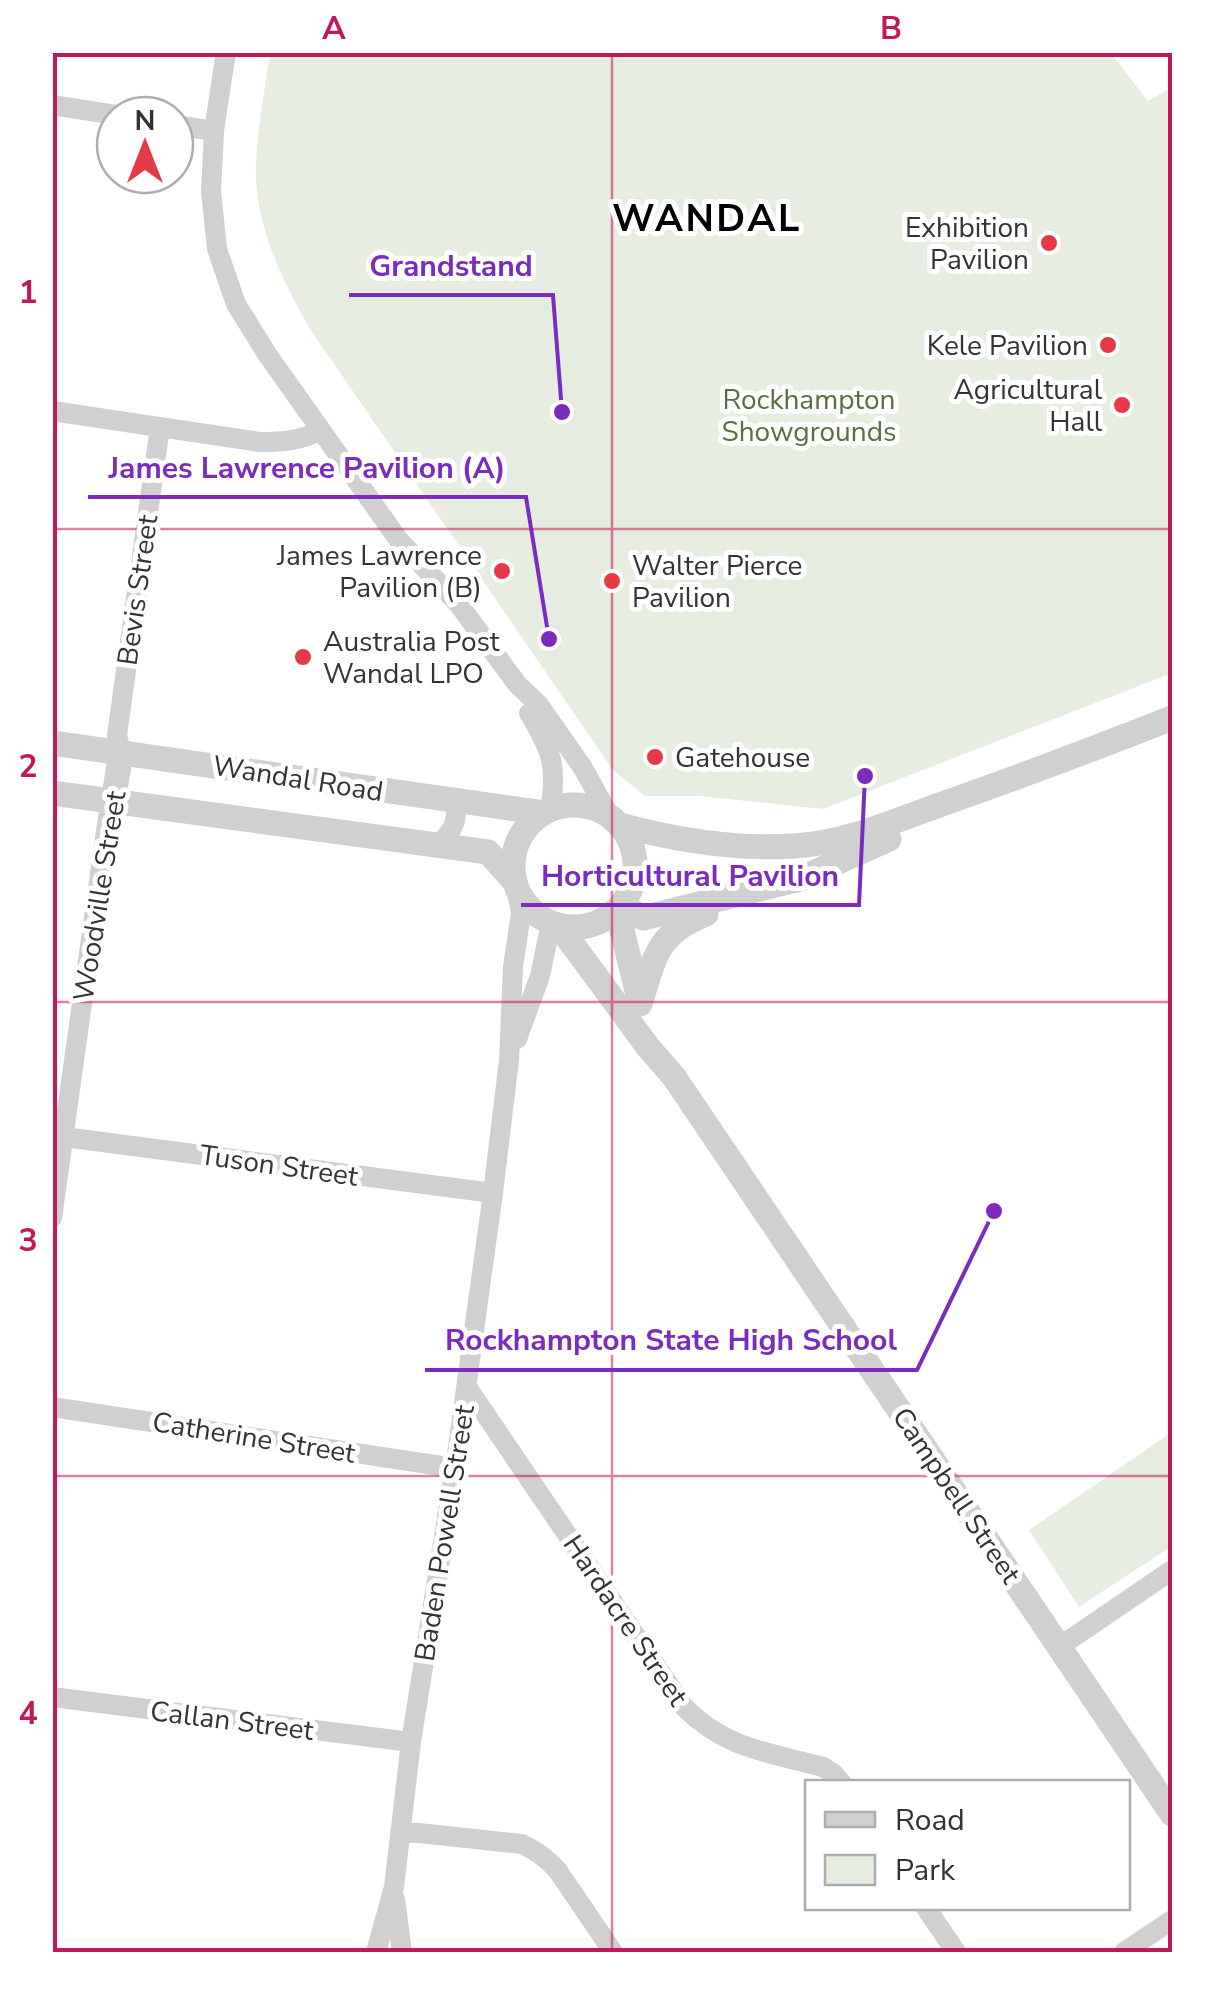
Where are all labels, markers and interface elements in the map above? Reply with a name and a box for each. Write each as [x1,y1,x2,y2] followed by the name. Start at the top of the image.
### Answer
[322,7,346,50] text: A
[880,7,902,50] text: B
[95,95,195,195] north arrow
[135,102,155,140] text: N
[612,193,802,244] district label: WANDAL
[905,209,1029,279] place label: Exhibition Pavilion
[1038,232,1060,254] marker: Exhibition Pavilion
[349,235,553,295] callout: Grandstand
[369,246,533,287] text: Grandstand
[18,271,38,314] text: 1
[927,327,1088,365] place label: Kele Pavilion
[1097,334,1119,356] marker: Kele Pavilion
[954,371,1103,441] place label: Agricultural Hall
[721,381,897,451] park label: Rockhampton Showgrounds
[1111,394,1133,416] marker: Agricultural Hall
[88,437,526,497] callout: James Lawrence Pavilion (A)
[107,448,506,489] text: James Lawrence Pavilion (A)
[109,512,167,668] street label: Bevis Street
[276,537,482,607] place label: James Lawrence Pavilion (B)
[632,547,802,617] place label: Walter Pierce Pavilion
[491,560,513,582] marker: James Lawrence Pavilion (B)
[601,570,623,592] marker: Walter Pierce Pavilion
[323,623,500,693] place label: Australia Post Wandal LPO
[292,646,314,668] marker: Australia Post Wandal LPO
[675,739,810,777] place label: Gatehouse
[18,745,38,788] text: 2
[644,746,666,768] marker: Gatehouse
[210,747,386,811] street label: Wandal Road
[65,788,135,1004] street label: Woodville Street
[521,845,859,905] callout: Horticultural Pavilion
[541,856,839,897] text: Horticultural Pavilion
[197,1136,360,1196] street label: Tuson Street
[18,1219,38,1262] text: 3
[425,1310,917,1370] callout: Rockhampton State High School
[445,1320,897,1361] text: Rockhampton State High School
[883,1400,1029,1591] street label: Campbell Street
[406,1402,484,1664] street label: Baden Powell Street
[150,1403,358,1473] street label: Catherine Street
[554,1528,697,1714] street label: Hardacre Street
[18,1692,38,1735] text: 4
[148,1692,316,1750] street label: Callan Street
[805,1780,1130,1910] legend
[895,1800,965,1841] text: Road
[895,1850,956,1891] text: Park

